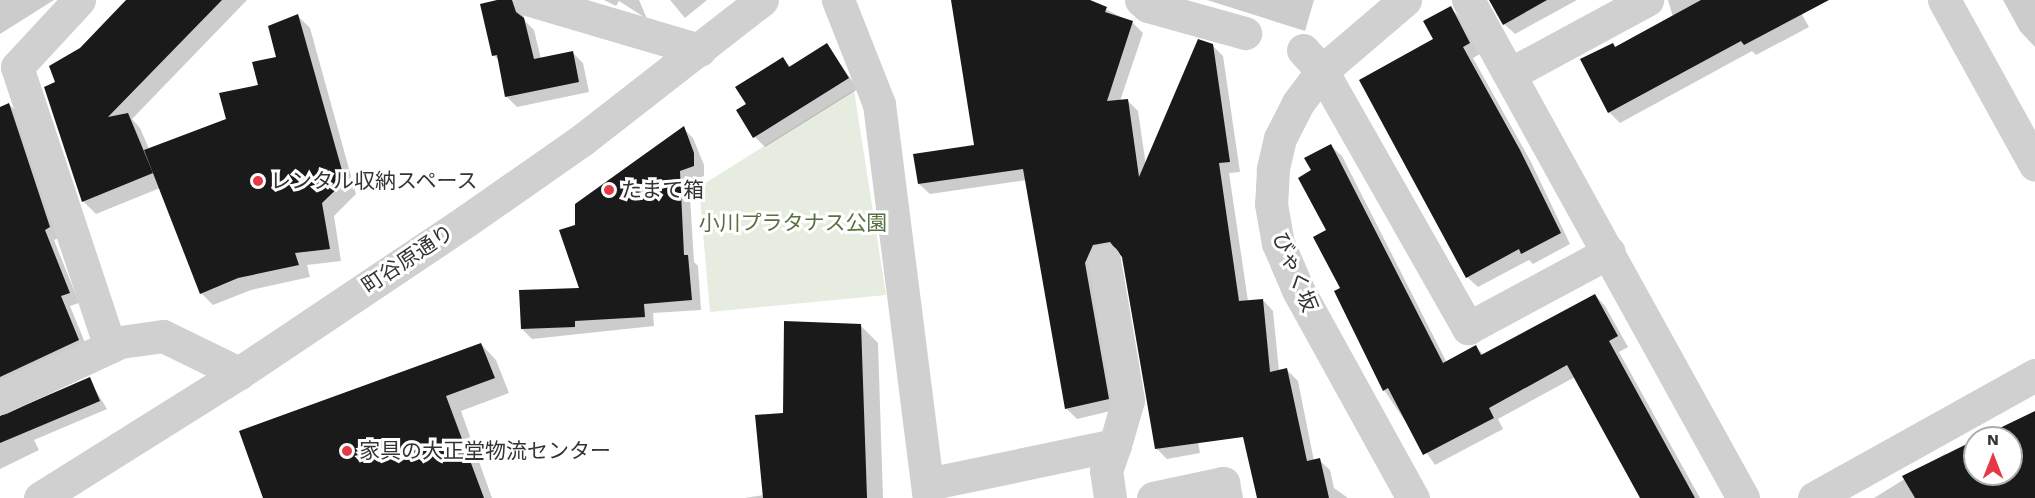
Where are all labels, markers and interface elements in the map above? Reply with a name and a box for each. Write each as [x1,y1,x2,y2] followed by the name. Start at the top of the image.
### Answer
[270,168,480,194] place label: レンタル収納スペース
[251,174,265,188] marker: レンタル収納スペース
[621,177,705,203] place label: たまて箱
[602,183,616,197] marker: たまて箱
[699,210,887,236] park label: 小川プラタナス公園
[357,219,459,299] street label: 町谷原通り
[1268,228,1322,316] street label: びゃく坂
[1963,426,2023,486] north arrow
[1987,430,1999,449] text: N
[359,438,611,464] place label: 家具の大正堂物流センター
[340,444,354,458] marker: 家具の大正堂物流センター

